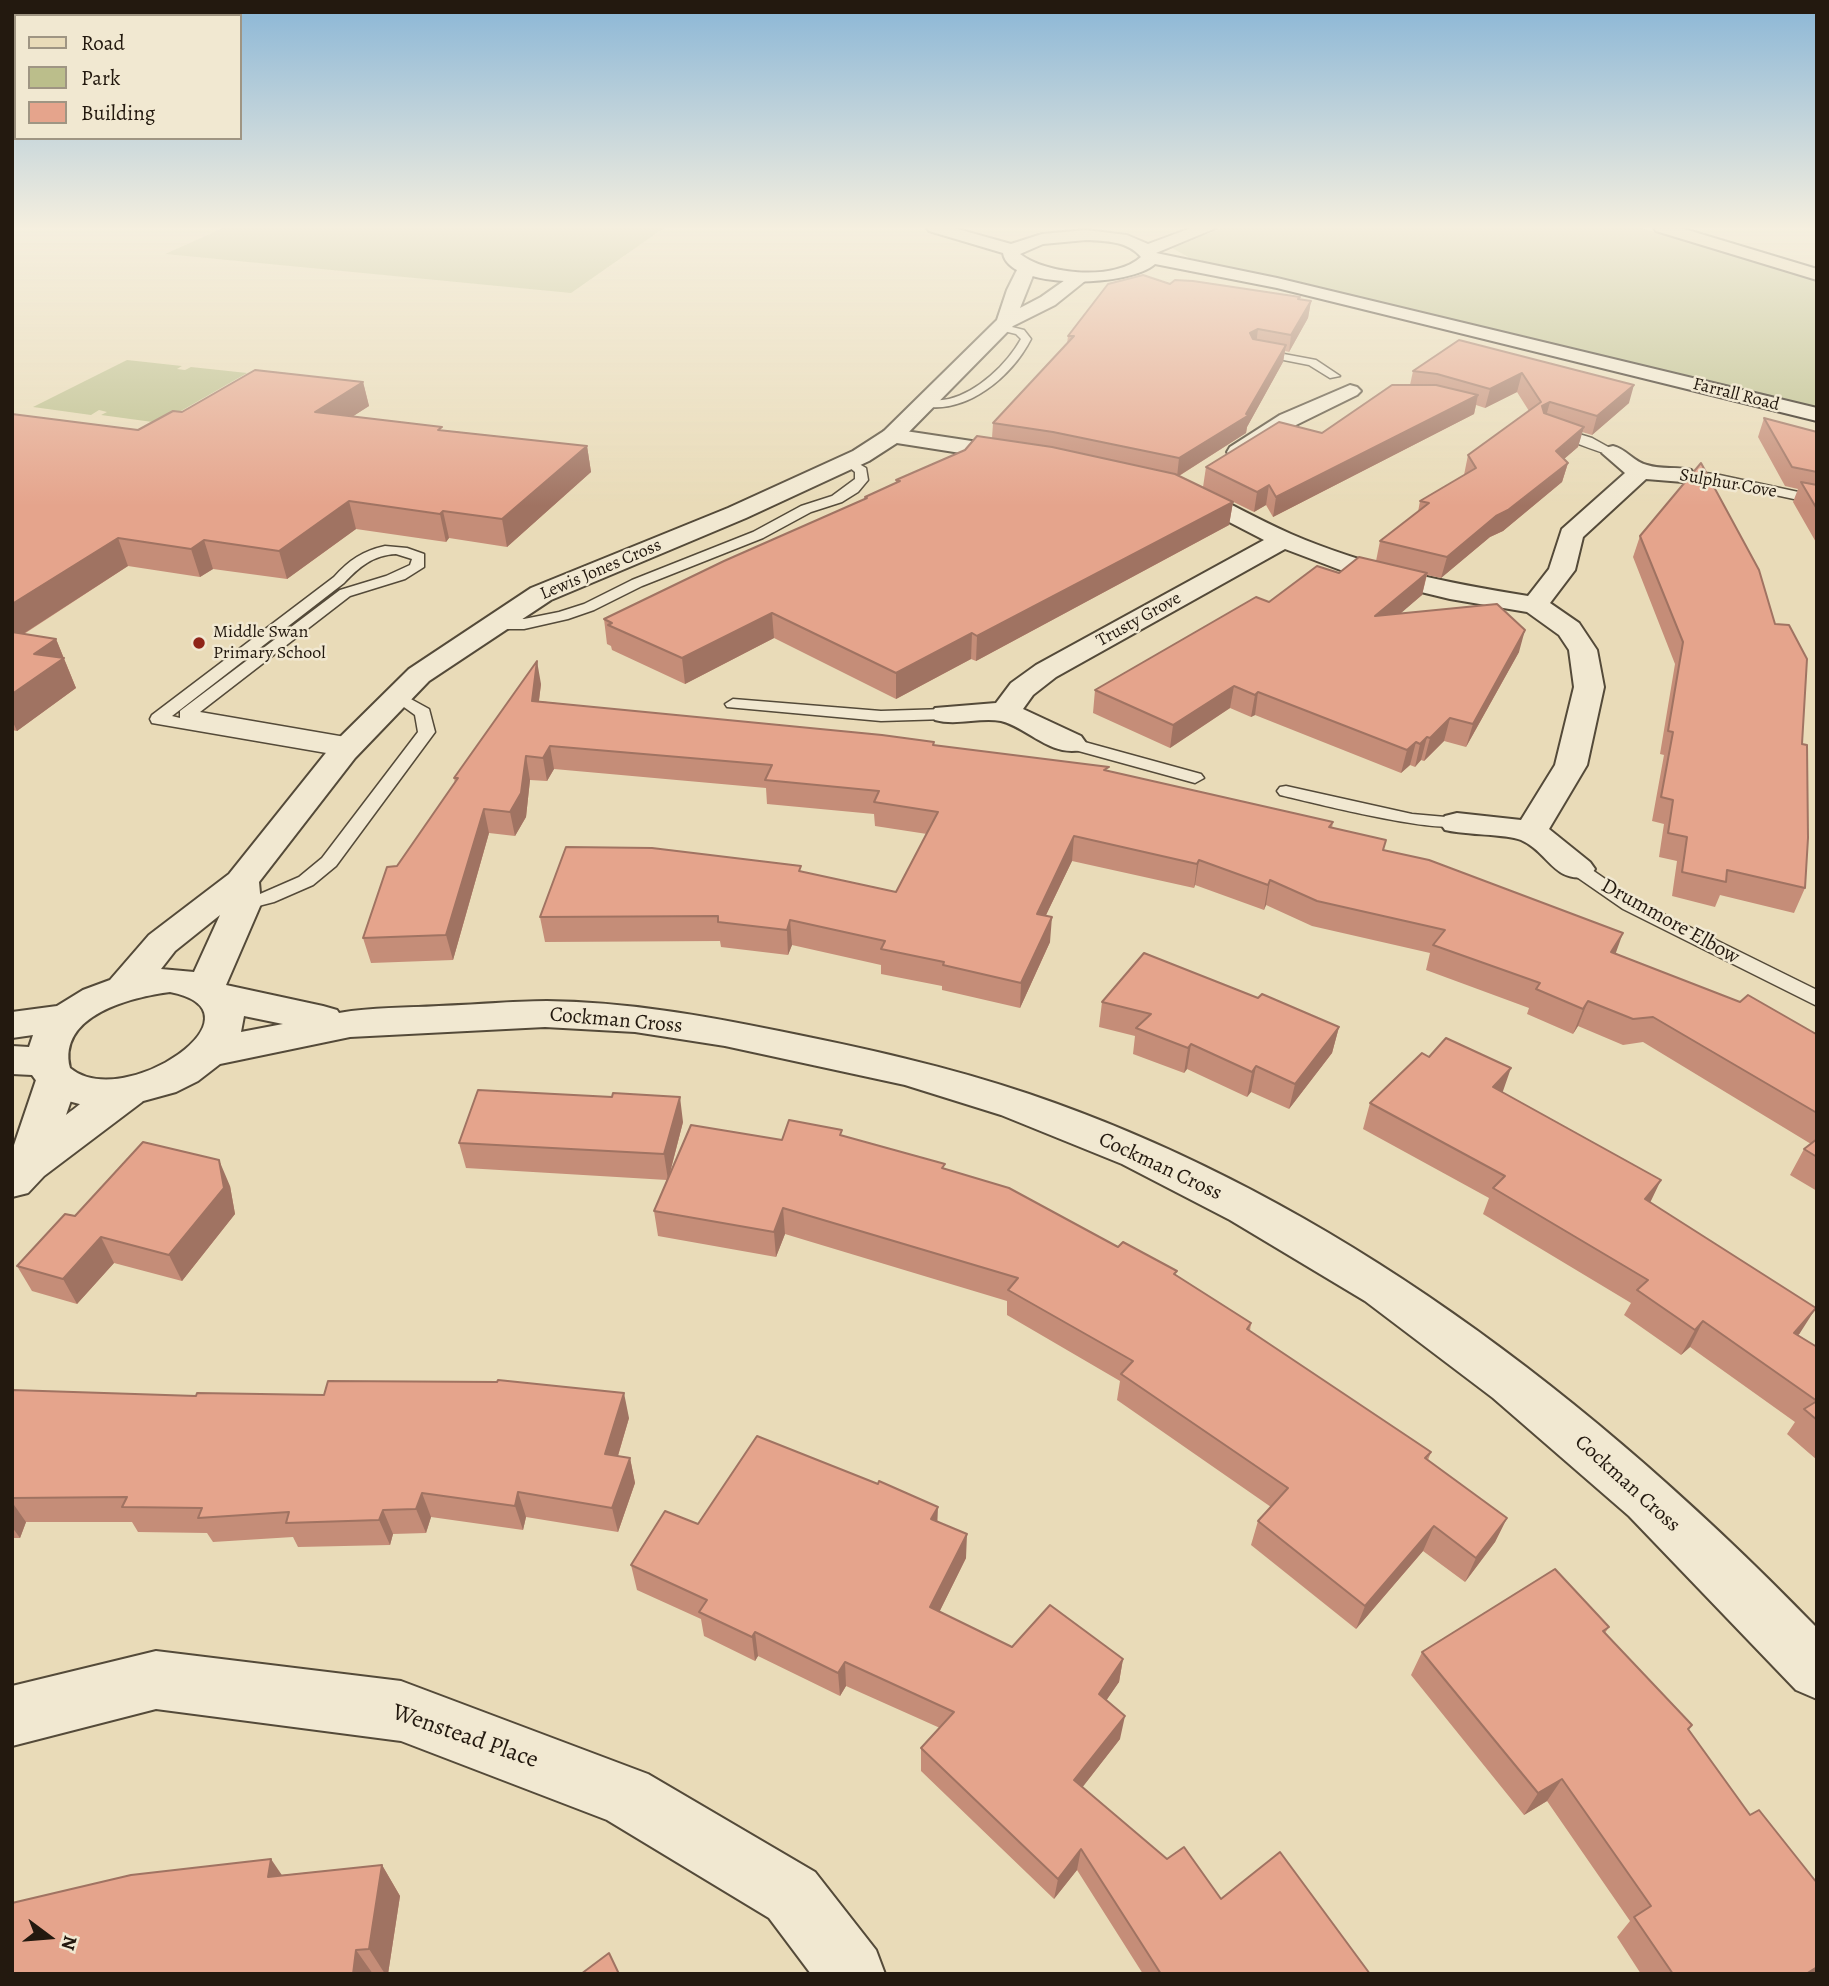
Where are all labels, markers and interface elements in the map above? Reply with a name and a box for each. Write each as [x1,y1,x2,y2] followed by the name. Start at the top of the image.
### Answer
[14,14,242,140] legend
[81,29,125,57] text: Road
[81,64,120,92] text: Park
[81,99,155,127] text: Building
[1690,374,1782,416] street label: Farrall Road
[1678,465,1778,503] street label: Sulphur Cove
[537,535,665,605] street label: Lewis Jones Cross
[1093,588,1185,652] street label: Trusty Grove
[213,622,326,664] place label: Middle Swan Primary School
[191,635,207,651] marker: Middle Swan Primary School
[1597,874,1743,970] street label: Drummore Elbow
[548,1003,684,1039] street label: Cockman Cross
[1094,1127,1226,1207] street label: Cockman Cross
[1569,1430,1685,1538] street label: Cockman Cross
[388,1699,542,1775] street label: Wenstead Place
[14,1902,84,1972] north arrow
[55,1933,84,1953] text: N

